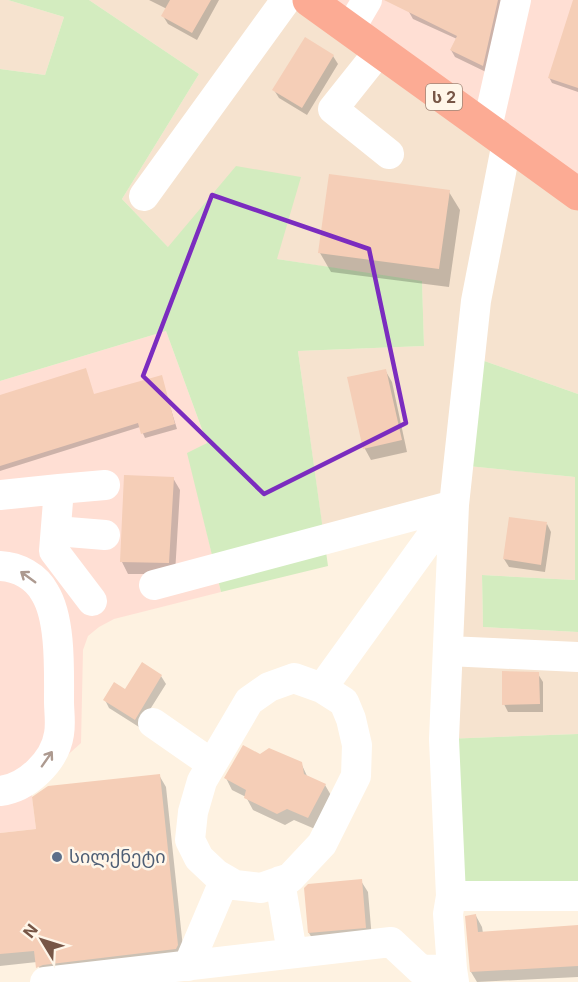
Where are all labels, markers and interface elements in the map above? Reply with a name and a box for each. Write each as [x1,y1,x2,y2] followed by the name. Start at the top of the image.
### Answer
[426,84,462,110] road number: ს 2
[21,571,37,583] one-way arrow
[41,752,53,768] one-way arrow
[69,846,166,868] place label: სილქნეტი
[50,850,64,864] marker: სილქნეტი
[12,910,72,970] north arrow
[19,920,42,942] text: N

